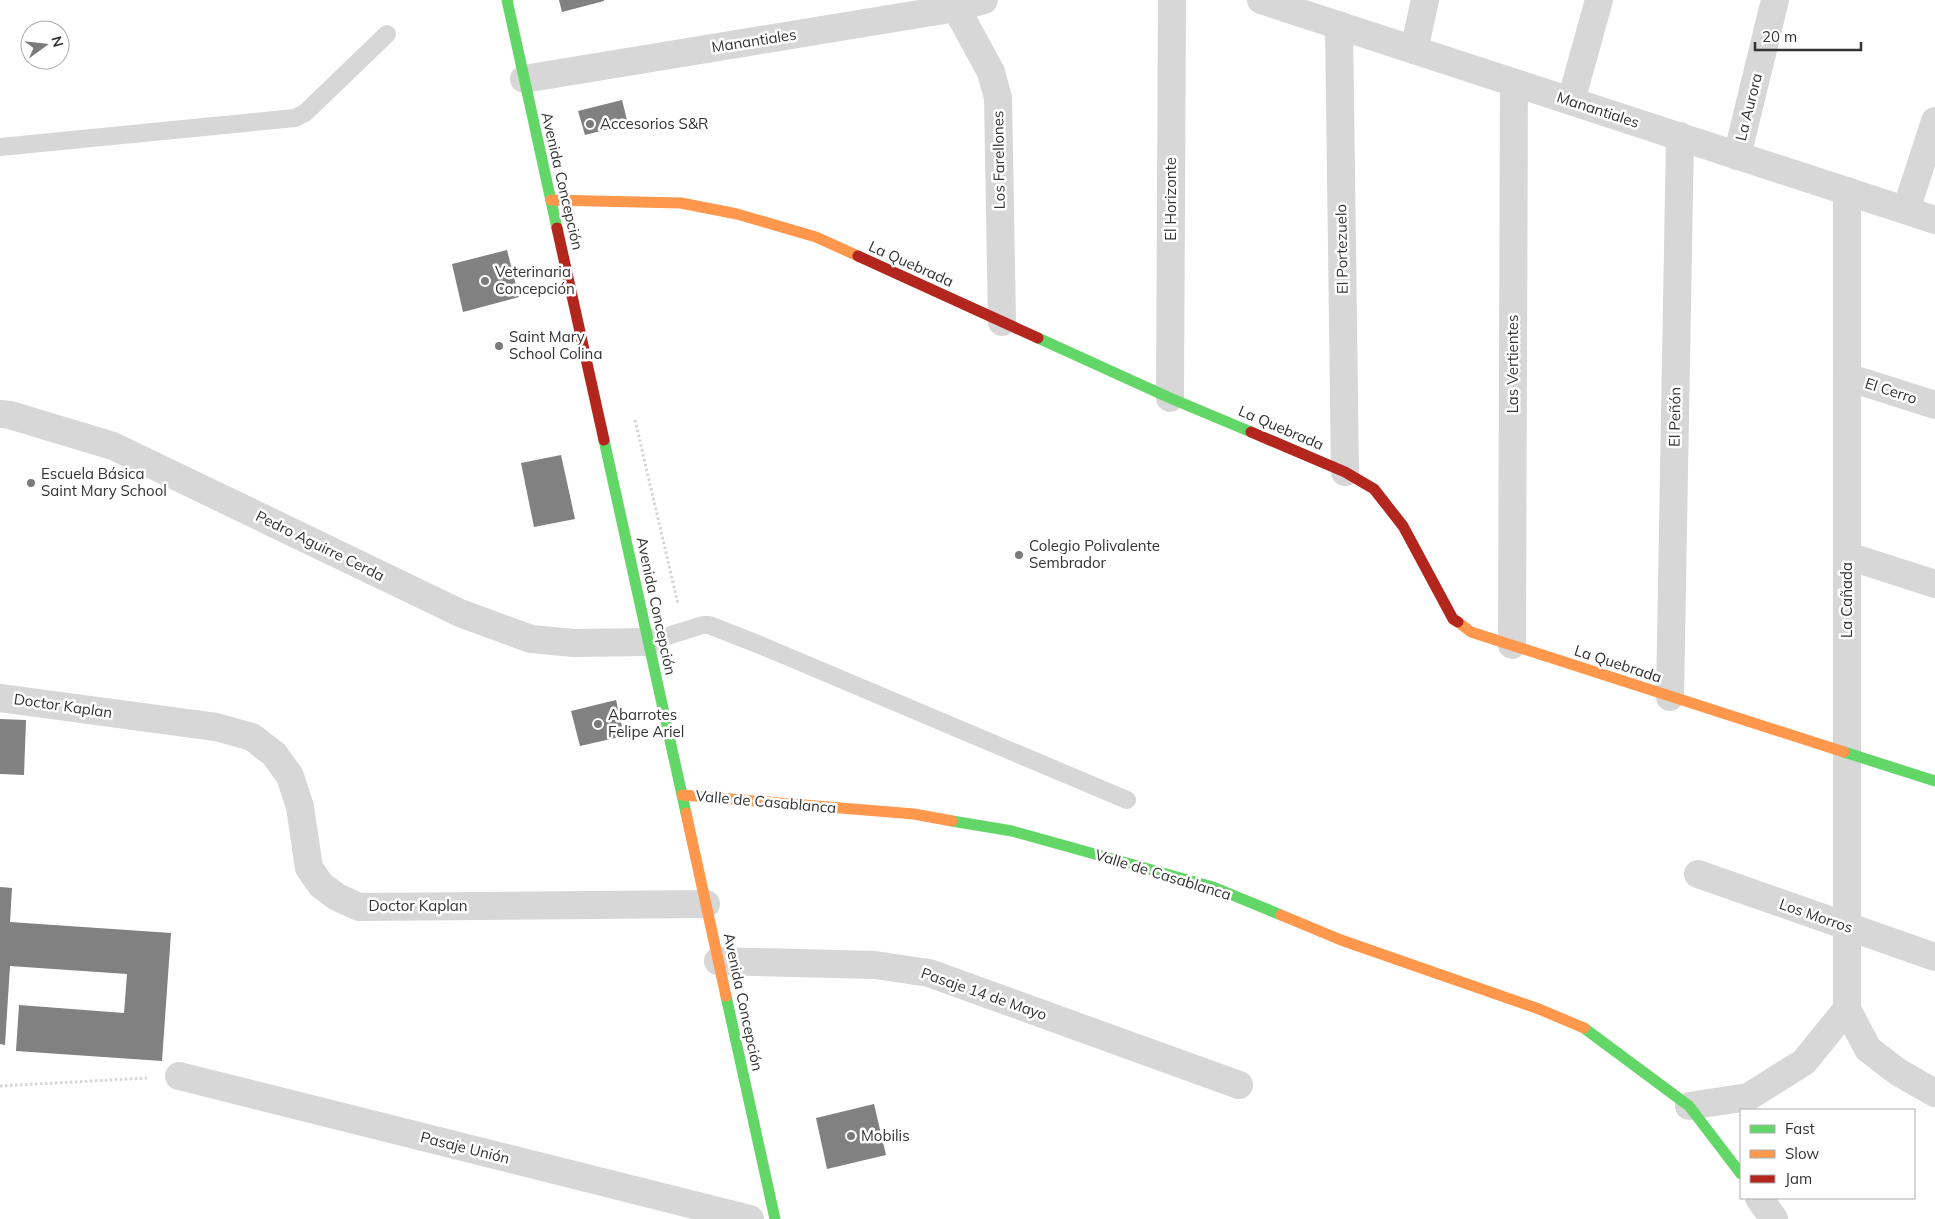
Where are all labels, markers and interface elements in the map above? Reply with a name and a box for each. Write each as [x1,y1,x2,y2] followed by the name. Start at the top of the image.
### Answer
[20,20,70,70] north arrow
[1755,20,1861,52] scale bar
[710,24,798,57] street label: Manantiales
[1762,27,1797,46] text: 20 m
[47,34,68,49] text: N
[1731,71,1766,143] street label: La Aurora
[1555,87,1642,132] street label: Manantiales
[537,110,588,252] street label: Avenida Concepción
[988,110,1009,210] street label: Los Farellones
[600,114,708,133] place label: Accesorios S&R
[584,118,596,130] marker: Accesorios S&R
[1161,157,1180,241] street label: El Horizonte
[1331,204,1352,294] street label: El Portezuelo
[866,236,957,291] street label: La Quebrada
[495,262,575,298] place label: Veterinaria Concepción
[479,275,491,287] marker: Veterinaria Concepción
[1503,315,1522,413] street label: Las Vertientes
[509,327,602,363] place label: Saint Mary School Colina
[493,340,505,352] marker: Saint Mary School Colina
[1863,373,1920,408] street label: El Cerro
[1664,387,1685,447] street label: El Peñón
[1236,401,1327,454] street label: La Quebrada
[41,464,167,500] place label: Escuela Básica Saint Mary School
[25,477,37,489] marker: Escuela Básica Saint Mary School
[253,506,388,585] street label: Pedro Aguirre Cerda
[633,535,680,677] street label: Avenida Concepción
[1029,536,1160,572] place label: Colegio Polivalente Sembrador
[1013,549,1025,561] marker: Colegio Polivalente Sembrador
[1837,562,1856,638] street label: La Cañada
[1572,640,1664,687] street label: La Quebrada
[13,689,113,722] street label: Doctor Kaplan
[608,705,684,741] place label: Abarrotes Felipe Ariel
[592,718,604,730] marker: Abarrotes Felipe Ariel
[695,786,837,817] street label: Valle de Casablanca
[1093,845,1233,904] street label: Valle de Casablanca
[1777,894,1855,937] street label: Los Morros
[368,896,468,915] street label: Doctor Kaplan
[720,931,767,1073] street label: Avenida Concepción
[919,963,1050,1024] street label: Pasaje 14 de Mayo
[1740,1109,1915,1199] legend
[1785,1119,1815,1138] text: Fast
[861,1126,910,1145] place label: Mobilis
[419,1127,512,1168] street label: Pasaje Unión
[845,1130,857,1142] marker: Mobilis
[1785,1144,1819,1163] text: Slow
[1785,1169,1812,1188] text: Jam

